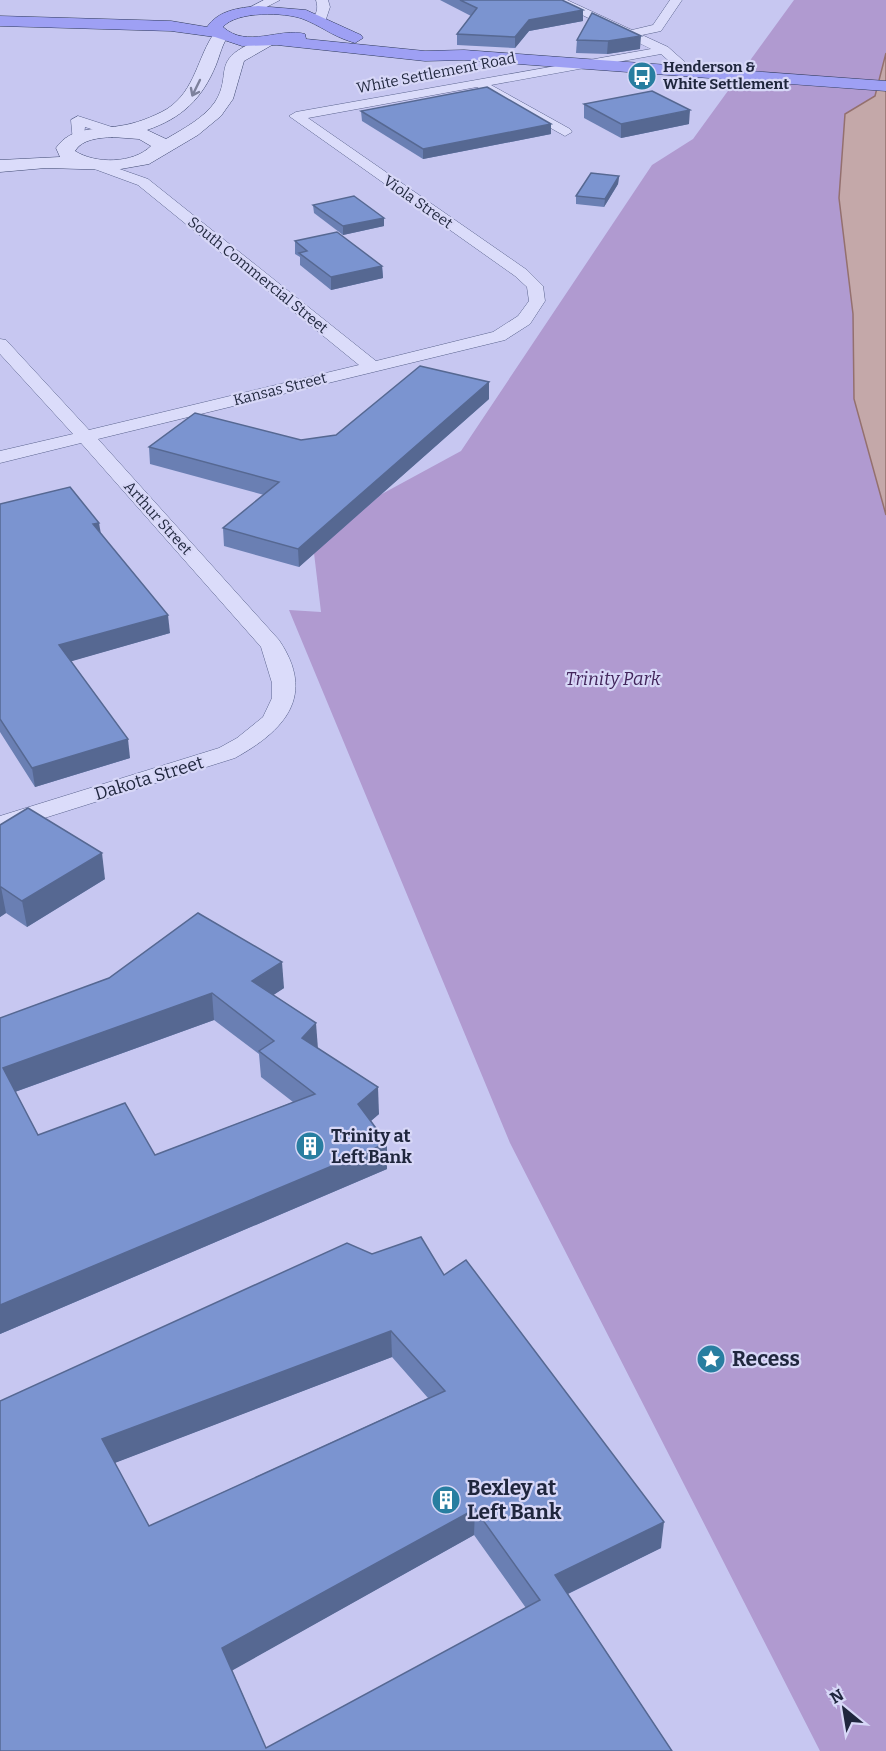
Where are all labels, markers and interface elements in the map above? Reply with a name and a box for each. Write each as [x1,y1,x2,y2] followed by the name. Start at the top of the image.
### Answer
[355,49,517,97] street label: White Settlement Road
[663,58,789,93] place label: Henderson & White Settlement
[626,60,658,92] bus stop icon: Henderson & White Settlement
[190,78,202,96] one-way arrow
[380,172,457,233] street label: Viola Street
[184,213,332,337] street label: South Commercial Street
[231,369,329,409] street label: Kansas Street
[120,477,196,559] street label: Arthur Street
[566,668,661,690] park label: Trinity Park
[92,751,207,805] street label: Dakota Street
[331,1125,412,1168] place label: Trinity at Left Bank
[294,1130,326,1162] building icon: Trinity at Left Bank
[695,1343,727,1375] place icon: Recess
[732,1346,800,1372] place label: Recess
[467,1475,562,1525] place label: Bexley at Left Bank
[430,1484,462,1516] building icon: Bexley at Left Bank
[814,1679,874,1739] north arrow
[827,1685,847,1708] text: N

